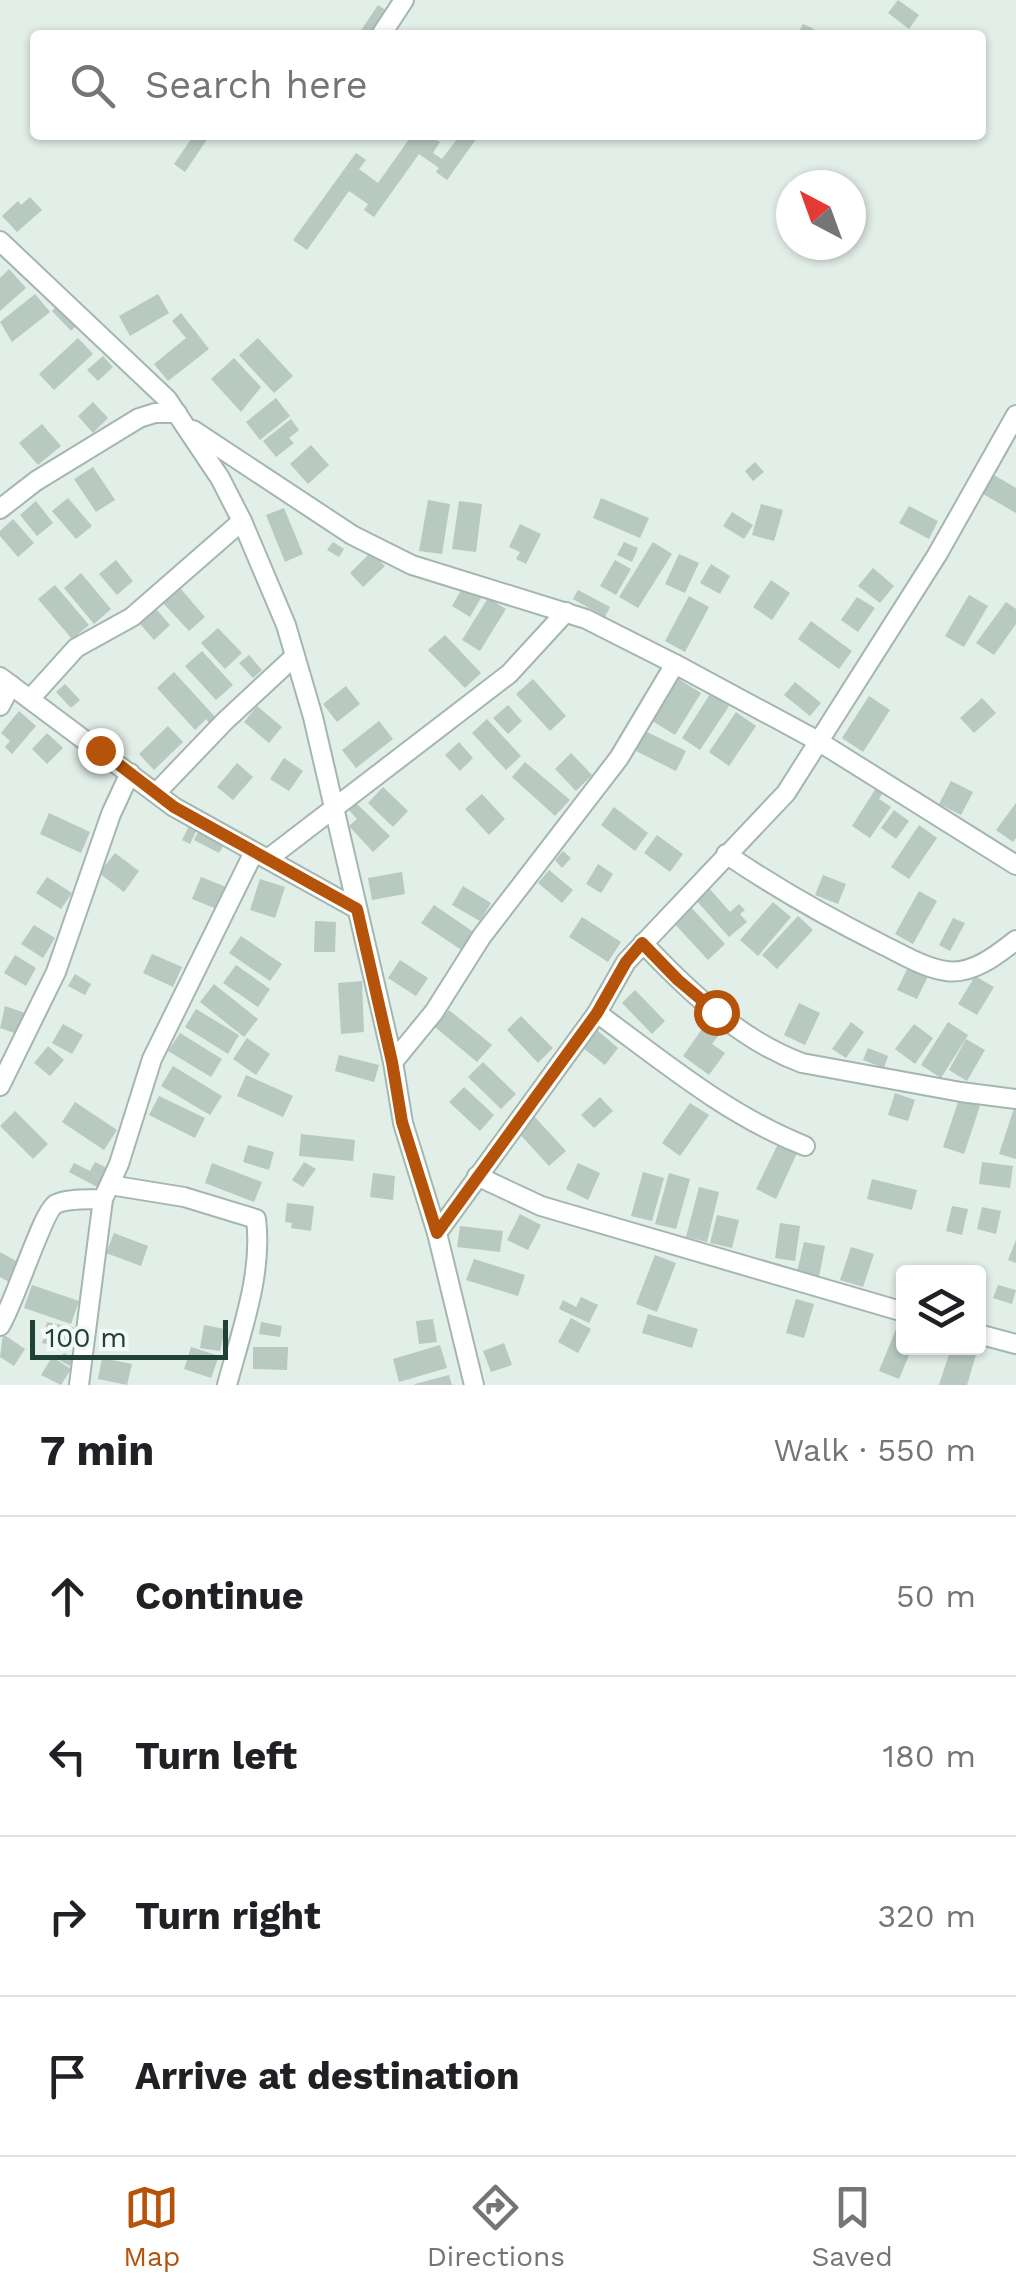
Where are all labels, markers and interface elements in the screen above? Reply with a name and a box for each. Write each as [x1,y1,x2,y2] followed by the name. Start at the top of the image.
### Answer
[30,30,986,140] search box
[65,58,120,113] icon: search
[145,63,368,107] text: Search here
[776,170,866,260] north arrow
[78,728,124,774] route end
[694,990,740,1036] route start
[896,1265,986,1355] map controls
[896,1265,986,1355] button: layers
[30,1315,228,1360] scale bar
[45,1321,127,1354] text: 100 m
[40,1426,154,1475] text: 7 min
[774,1431,976,1469] text: Walk · 550 m
[40,1569,95,1624] icon: ahead
[135,1574,304,1618] text: Continue
[896,1577,976,1615] text: 50 m
[40,1729,95,1784] icon: left
[135,1734,297,1778] text: Turn left
[882,1737,976,1775] text: 180 m
[40,1889,95,1944] icon: right
[135,1894,321,1938] text: Turn right
[877,1897,976,1935] text: 320 m
[40,2049,95,2104] icon: arrive
[135,2054,520,2098] text: Arrive at destination
[123,2180,180,2273] tab: Map
[427,2180,565,2273] tab: Directions
[811,2180,893,2273] tab: Saved

